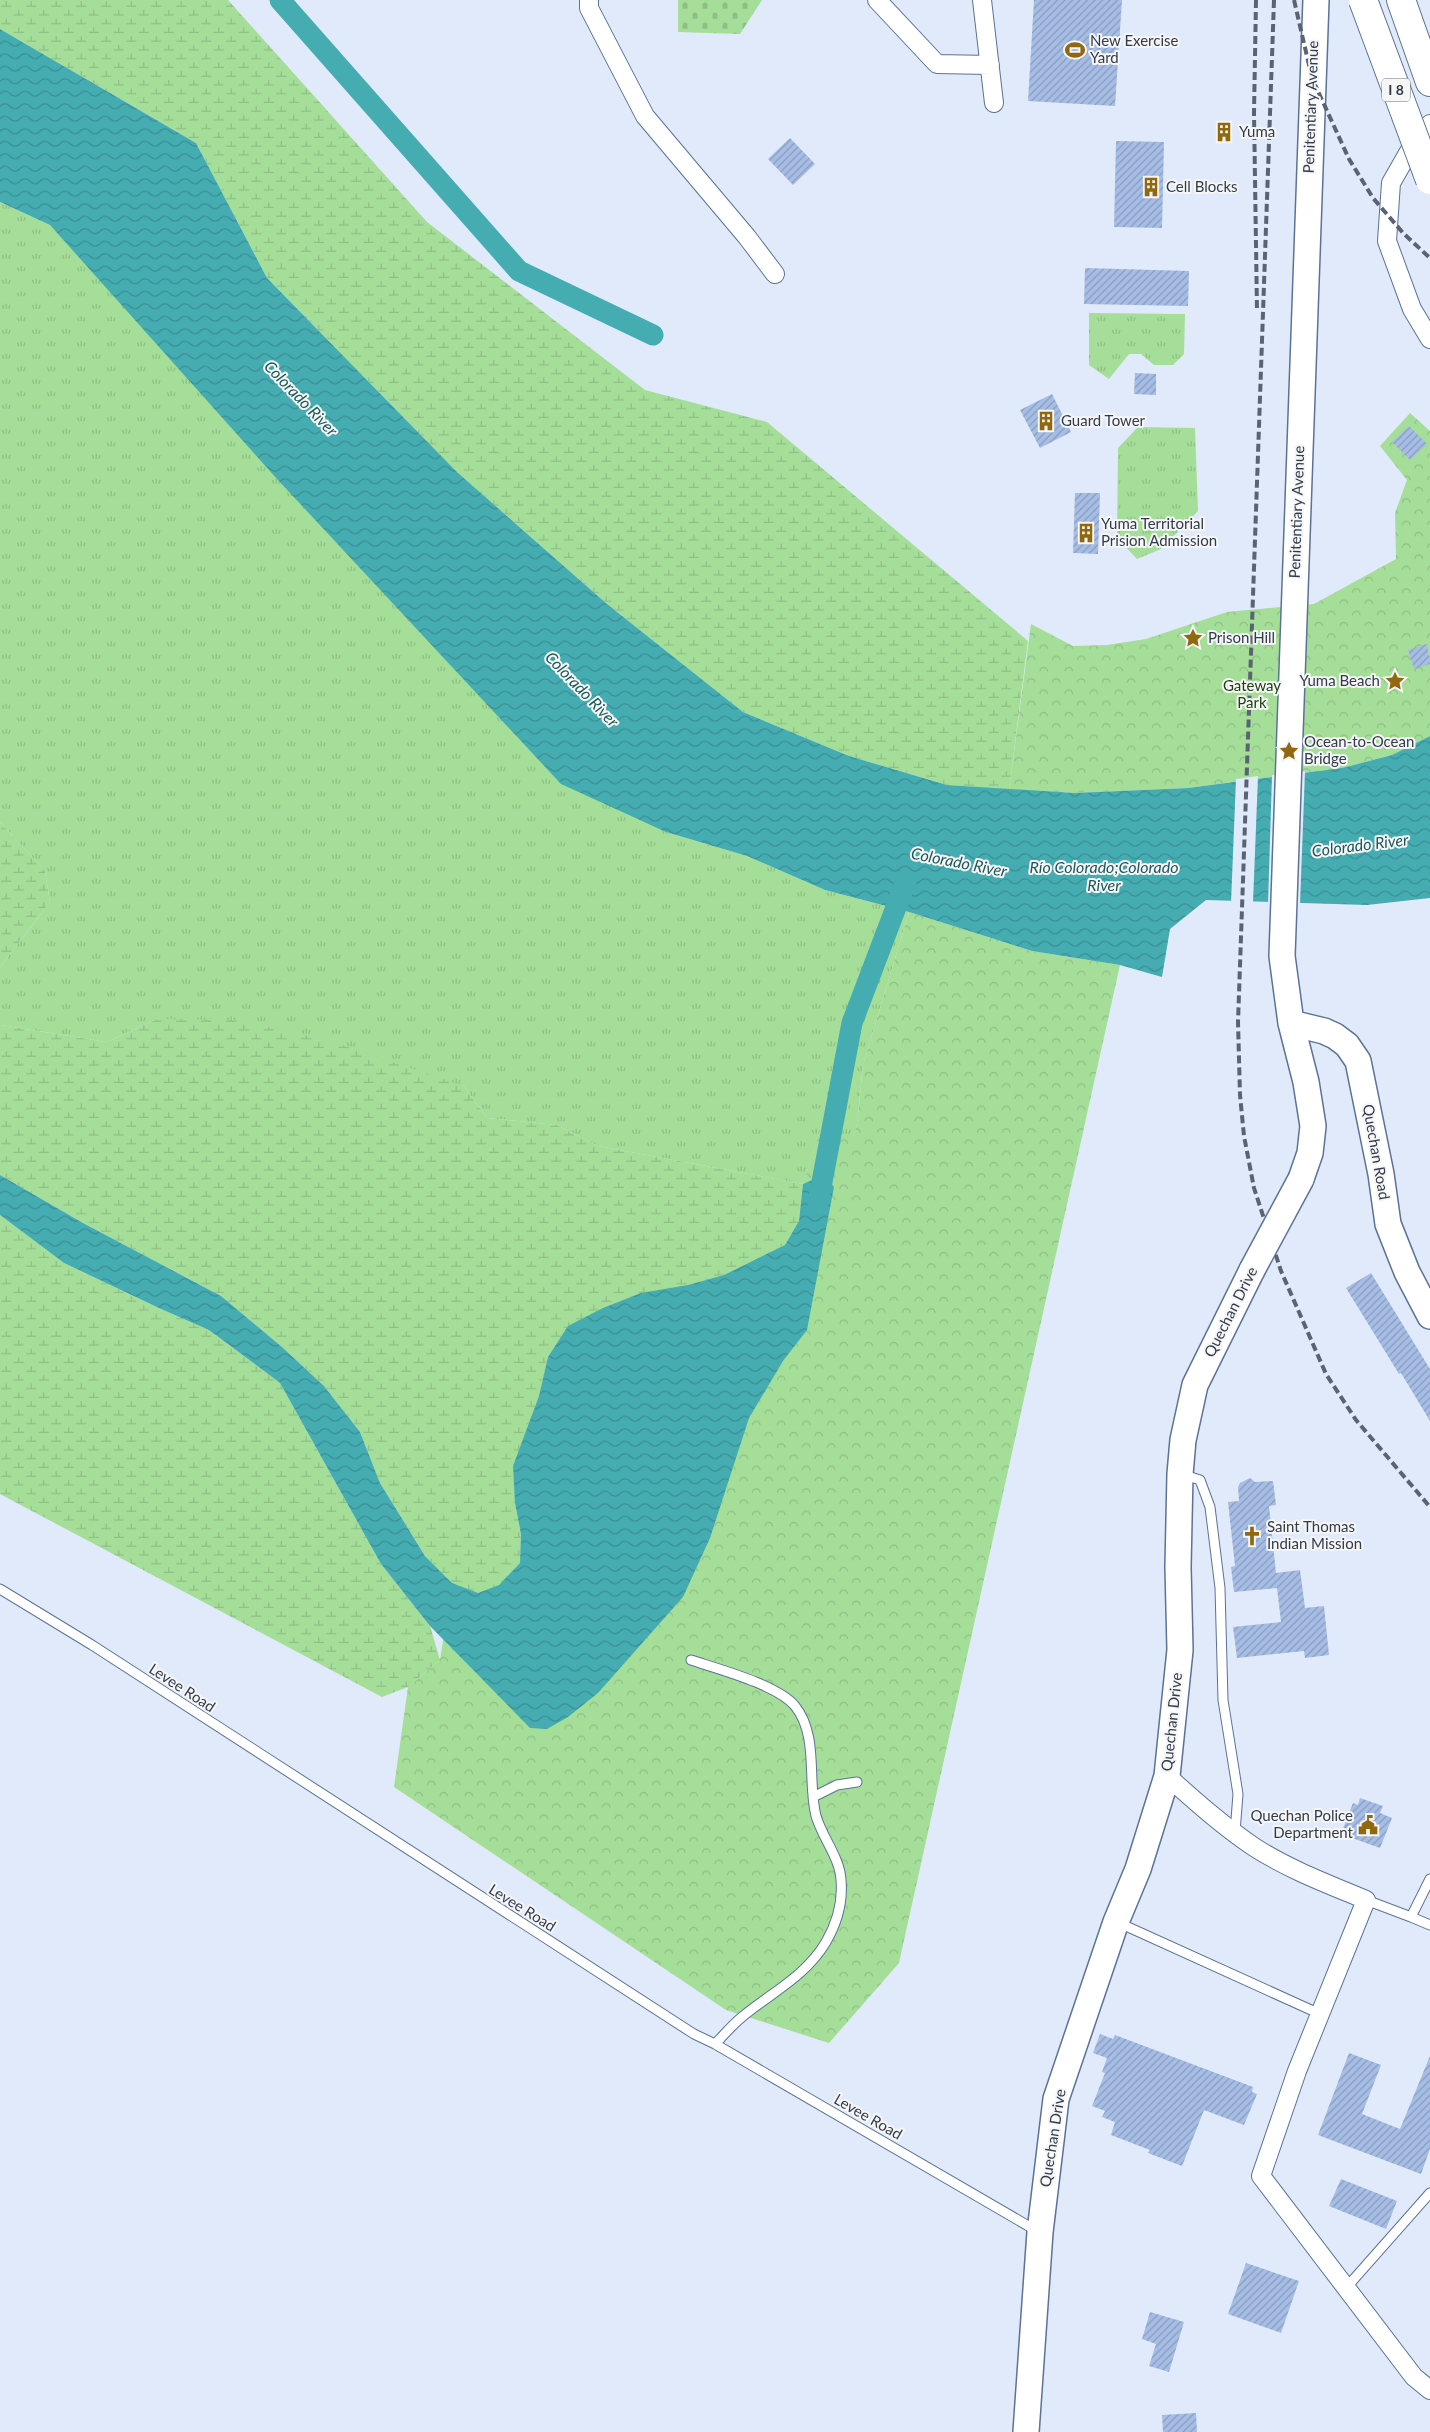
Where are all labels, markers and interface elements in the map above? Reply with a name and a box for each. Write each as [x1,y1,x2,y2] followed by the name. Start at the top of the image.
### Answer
[1090,31,1179,66] place label: New Exercise Yard
[1064,39,1086,61] sports icon: New Exercise Yard
[1299,40,1321,174] street label: Penitentiary Avenue
[1382,78,1410,102] road number: I 8
[1213,121,1235,143] building icon: Yuma
[1239,122,1275,140] place label: Yuma
[1140,176,1162,198] building icon: Cell Blocks
[1166,177,1238,195] place label: Cell Blocks
[261,356,342,440] water label: Colorado River
[1035,410,1057,432] building icon: Guard Tower
[1061,411,1146,429] place label: Guard Tower
[1285,445,1307,579] street label: Penitentiary Avenue
[1101,514,1217,549] place label: Yuma Territorial Prision Admission
[1075,522,1097,544] building icon: Yuma Territorial Prision Admission
[1182,627,1204,649] place icon: Prison Hill
[1208,628,1275,646] place label: Prison Hill
[542,647,623,731] water label: Colorado River
[1384,670,1406,692] place icon: Yuma Beach
[1299,671,1380,689] place label: Yuma Beach
[1223,676,1281,711] park label: Gateway Park
[1304,732,1414,767] place label: Ocean-to-Ocean Bridge
[1278,740,1300,762] place icon: Ocean-to-Ocean Bridge
[1311,829,1410,860] water label: Colorado River
[910,843,1009,880] water label: Colorado River
[1030,857,1178,894] water label: Río Colorado;Colorado River
[1360,1103,1394,1201] street label: Quechan Road
[1200,1263,1261,1360] street label: Quechan Drive
[1267,1517,1362,1552] place label: Saint Thomas Indian Mission
[1241,1525,1263,1547] church icon: Saint Thomas Indian Mission
[146,1659,219,1715] street label: Levee Road
[1157,1672,1185,1772] street label: Quechan Drive
[1250,1806,1354,1841] place label: Quechan Police Department
[1357,1814,1379,1836] public building icon: Quechan Police Department
[486,1880,559,1935] street label: Levee Road
[1035,2087,1069,2188] street label: Quechan Drive
[831,2089,906,2143] street label: Levee Road

